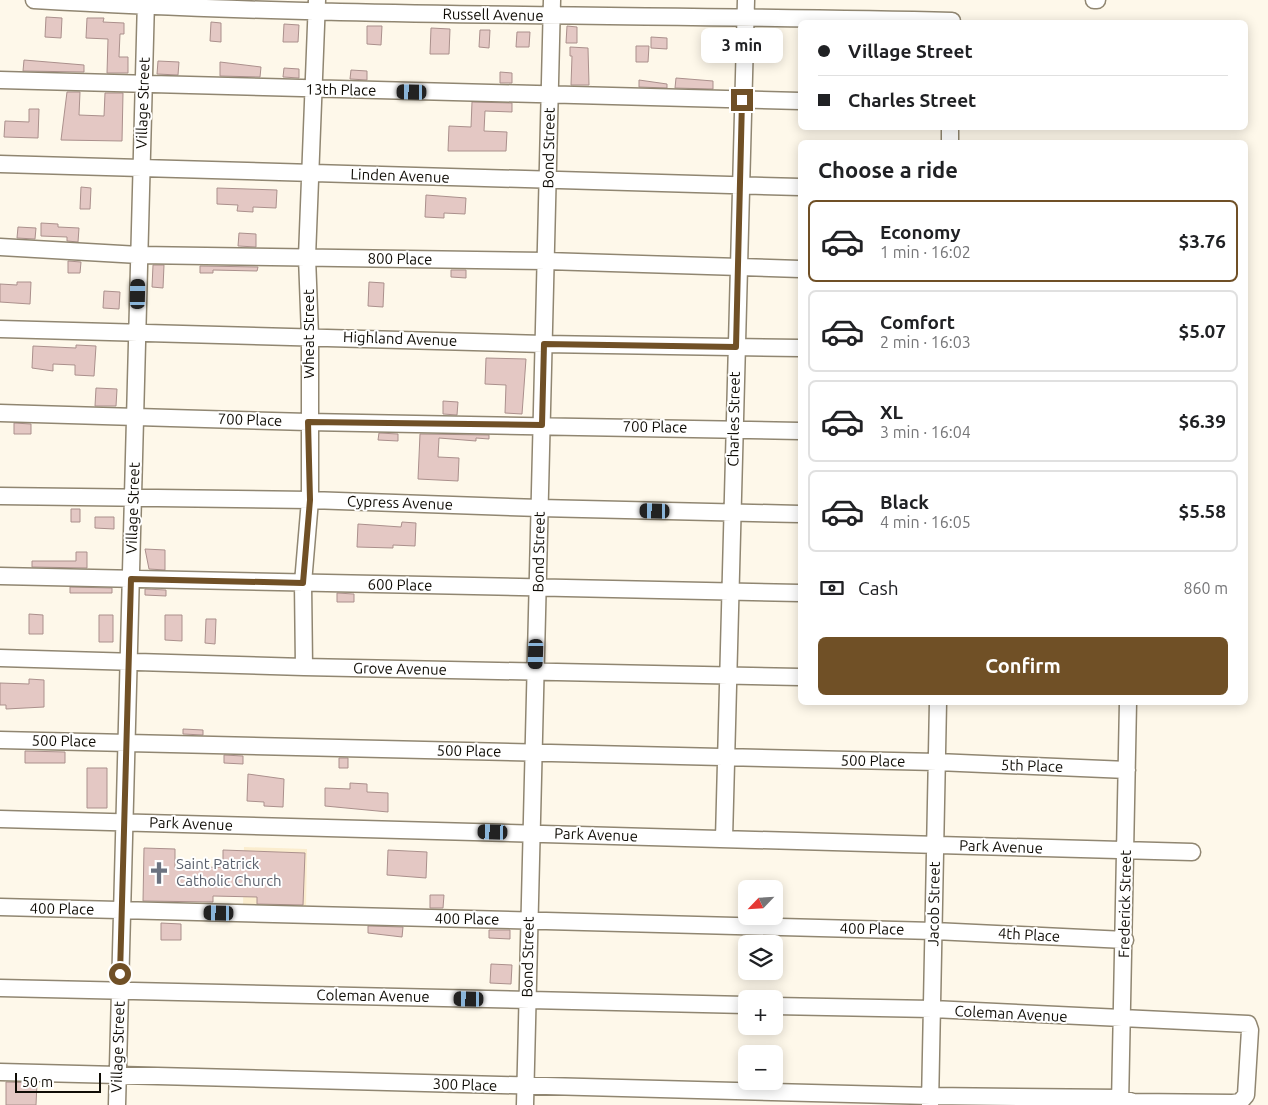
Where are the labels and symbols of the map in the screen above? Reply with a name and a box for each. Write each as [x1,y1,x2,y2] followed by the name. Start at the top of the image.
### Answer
[442,5,544,24] street label: Russell Avenue
[701,28,783,62] callout: 3 min
[132,57,153,149] street label: Village Street
[306,80,376,99] street label: 13th Place
[396,84,427,100] car
[731,89,753,111] route end
[539,107,558,189] street label: Bond Street
[350,165,450,186] street label: Linden Avenue
[368,249,432,268] street label: 800 Place
[130,279,145,309] car
[300,289,317,379] street label: Wheat Street
[343,328,457,349] street label: Highland Avenue
[724,371,743,467] street label: Charles Street
[217,410,283,429] street label: 700 Place
[623,417,687,436] street label: 700 Place
[122,462,143,554] street label: Village Street
[347,492,453,513] street label: Cypress Avenue
[639,503,670,519] car
[529,511,548,593] street label: Bond Street
[368,575,432,594] street label: 600 Place
[527,639,544,669] car
[353,659,447,678] street label: Grove Avenue
[32,731,96,750] street label: 500 Place
[437,741,501,760] street label: 500 Place
[841,751,905,770] street label: 500 Place
[1001,756,1063,775] street label: 5th Place
[149,814,233,833] street label: Park Avenue
[477,824,508,840] car
[554,825,638,844] street label: Park Avenue
[959,837,1043,856] street label: Park Avenue
[1115,850,1134,958] street label: Frederick Street
[176,855,282,889] place label: Saint Patrick Catholic Church
[146,860,172,886] church icon: Saint Patrick Catholic Church
[924,861,943,947] street label: Jacob Street
[738,880,782,925] north arrow
[30,899,94,918] street label: 400 Place
[203,905,234,921] car
[435,909,499,928] street label: 400 Place
[518,916,537,998] street label: Bond Street
[840,919,904,938] street label: 400 Place
[998,924,1061,945] street label: 4th Place
[109,963,131,985] route start
[316,986,430,1005] street label: Coleman Avenue
[453,991,484,1007] car
[107,1001,128,1093] street label: Village Street
[954,1002,1068,1025] street label: Coleman Avenue
[15,1070,101,1093] scale bar
[432,1075,498,1094] street label: 300 Place

